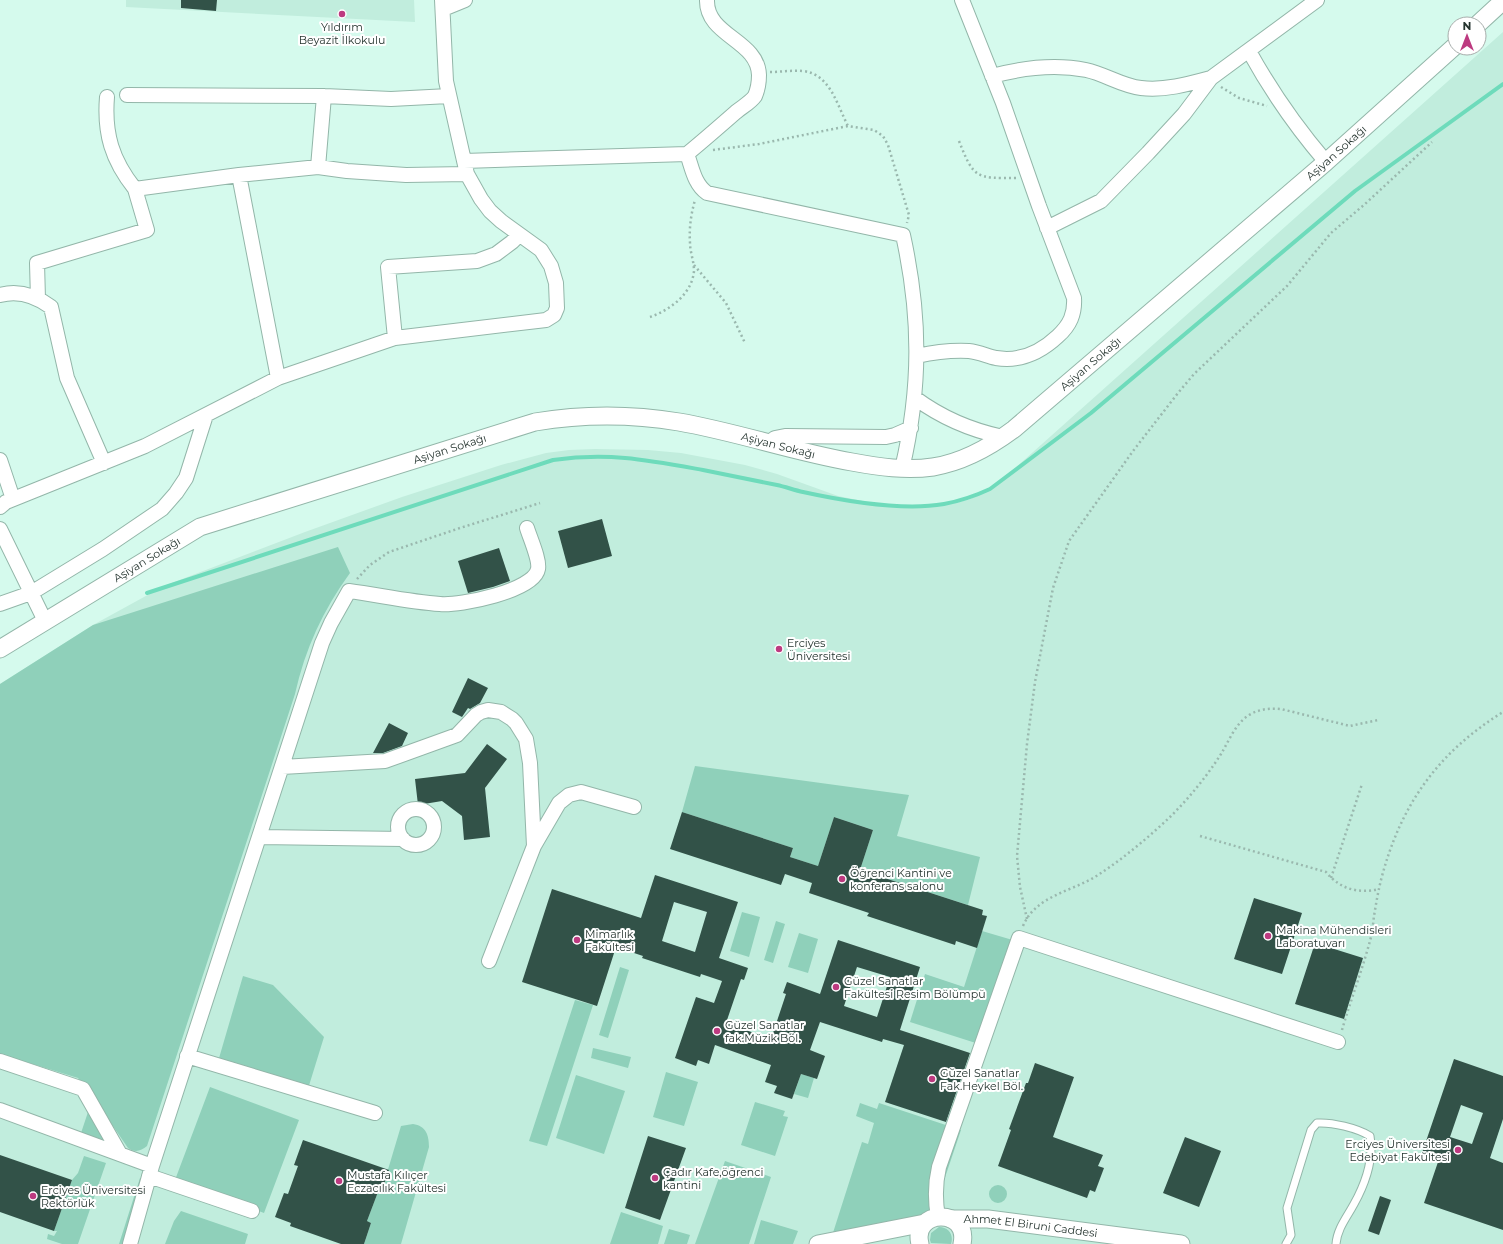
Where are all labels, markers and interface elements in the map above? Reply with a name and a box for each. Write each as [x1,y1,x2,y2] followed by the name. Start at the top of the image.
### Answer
[337,9,347,19] marker: Yıldırım Beyazit İlkokulu
[1447,16,1487,56] north arrow
[1463,19,1471,33] text: N
[299,20,385,47] place label: Yıldırım Beyazit İlkokulu
[1303,122,1369,183] street label: Aşiyan Sokağı
[1057,334,1124,394] street label: Aşiyan Sokağı
[740,429,817,461] street label: Aşiyan Sokağı
[411,431,488,467] street label: Aşiyan Sokağı
[111,534,183,585] street label: Aşiyan Sokağı
[787,636,850,663] place label: Erciyes Üniversitesi
[774,644,784,654] marker: Erciyes Üniversitesi
[850,866,952,893] place label: Öğrenci Kantini ve konferans salonu
[837,874,847,884] marker: Öğrenci Kantini ve konferans salonu
[1276,923,1391,950] place label: Makina Mühendisleri Laboratuvarı
[585,927,634,954] place label: Mimarlık Fakültesi
[1263,931,1273,941] marker: Makina Mühendisleri Laboratuvarı
[572,935,582,945] marker: Mimarlık Fakültesi
[844,974,986,1001] place label: Güzel Sanatlar Fakültesi Resim Bölümpü
[831,982,841,992] marker: Güzel Sanatlar Fakültesi Resim Bölümpü
[725,1018,804,1045] place label: Güzel Sanatlar fak.Müzik Böl.
[712,1026,722,1036] marker: Güzel Sanatlar fak.Müzik Böl.
[940,1066,1023,1093] place label: Güzel Sanatlar Fak.Heykel Böl.
[927,1074,937,1084] marker: Güzel Sanatlar Fak.Heykel Böl.
[1345,1137,1450,1164] place label: Erciyes Üniversitesi Edebiyat Fakültesi
[1453,1145,1463,1155] marker: Erciyes Üniversitesi Edebiyat Fakültesi
[663,1165,763,1192] place label: Çadır Kafe,öğrenci kantini
[347,1168,446,1195] place label: Mustafa Kılıçer Eczacılık Fakültesi
[650,1173,660,1183] marker: Çadır Kafe,öğrenci kantini
[334,1176,344,1186] marker: Mustafa Kılıçer Eczacılık Fakültesi
[41,1183,146,1210] place label: Erciyes Üniversitesi Rektörlük
[28,1191,38,1201] marker: Erciyes Üniversitesi Rektörlük
[964,1212,1098,1240] street label: Ahmet El Biruni Caddesi

